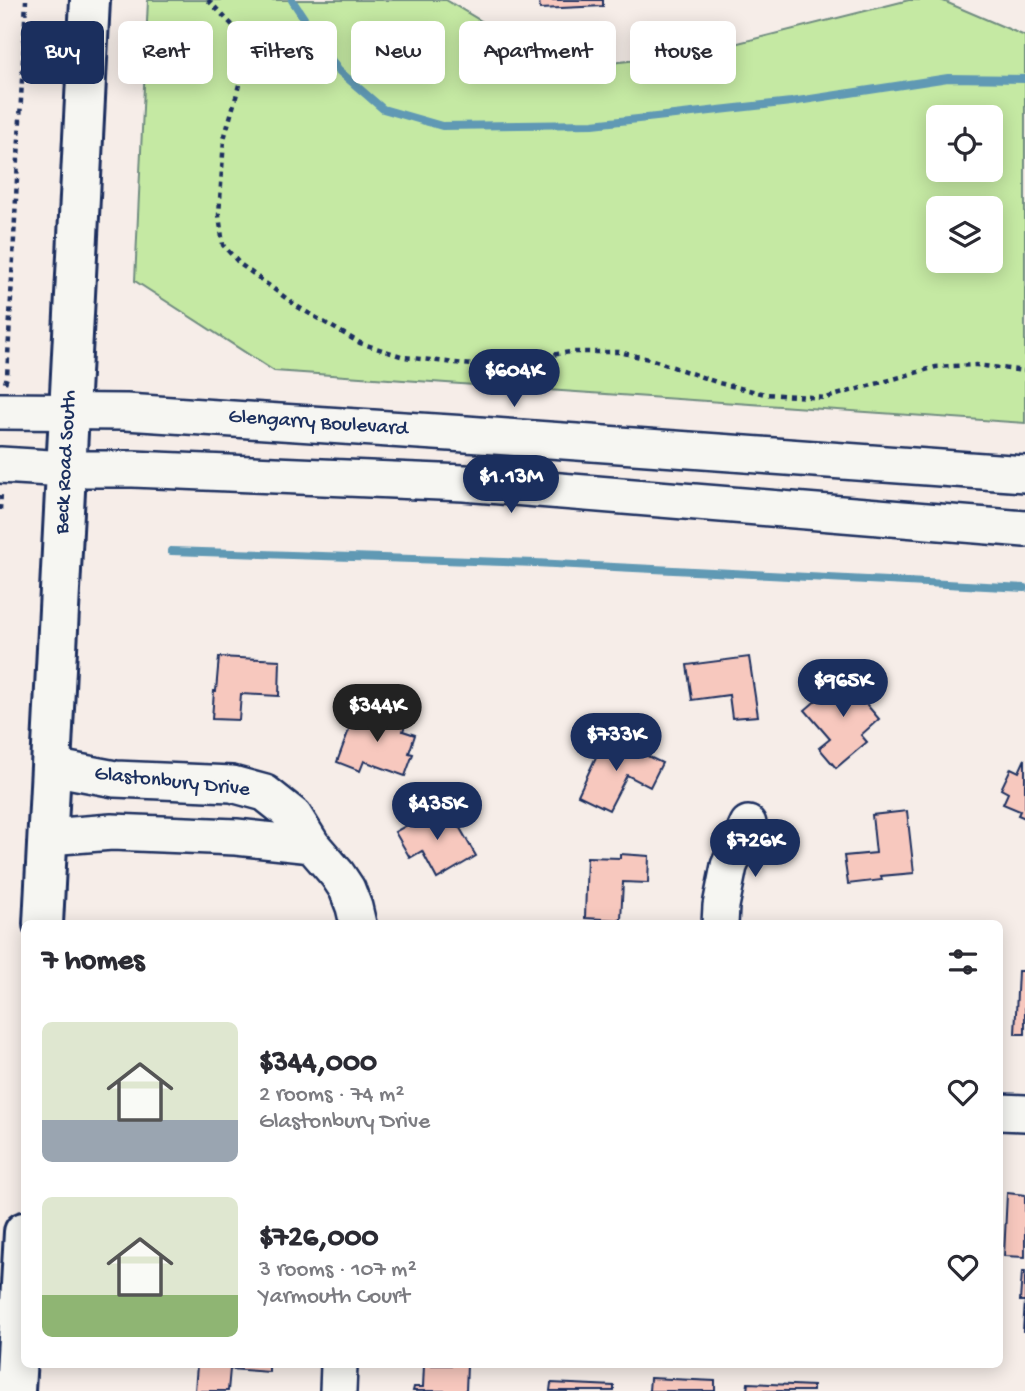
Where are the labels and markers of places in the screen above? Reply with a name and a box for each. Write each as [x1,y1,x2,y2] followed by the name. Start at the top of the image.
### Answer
[465,350,563,409] pin: $604K
[454,456,568,515] pin: $1.13M
[794,660,892,719] pin: $965K
[328,684,426,744] pin: $344K
[567,714,665,773] pin: $733K
[388,782,486,842] pin: $435K
[706,820,804,879] pin: $726K

